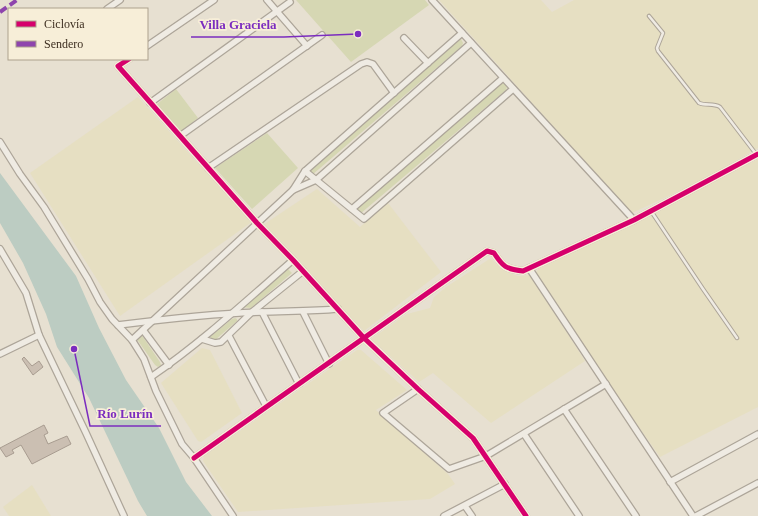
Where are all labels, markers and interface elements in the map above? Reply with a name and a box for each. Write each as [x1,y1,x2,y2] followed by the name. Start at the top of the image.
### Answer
[8,8,148,60] legend
[191,12,284,37] callout: Villa Graciela
[44,17,85,31] text: Ciclovía
[199,17,277,32] text: Villa Graciela
[44,37,83,51] text: Sendero
[90,401,161,426] callout: Río Lurín
[97,406,153,421] text: Río Lurín

